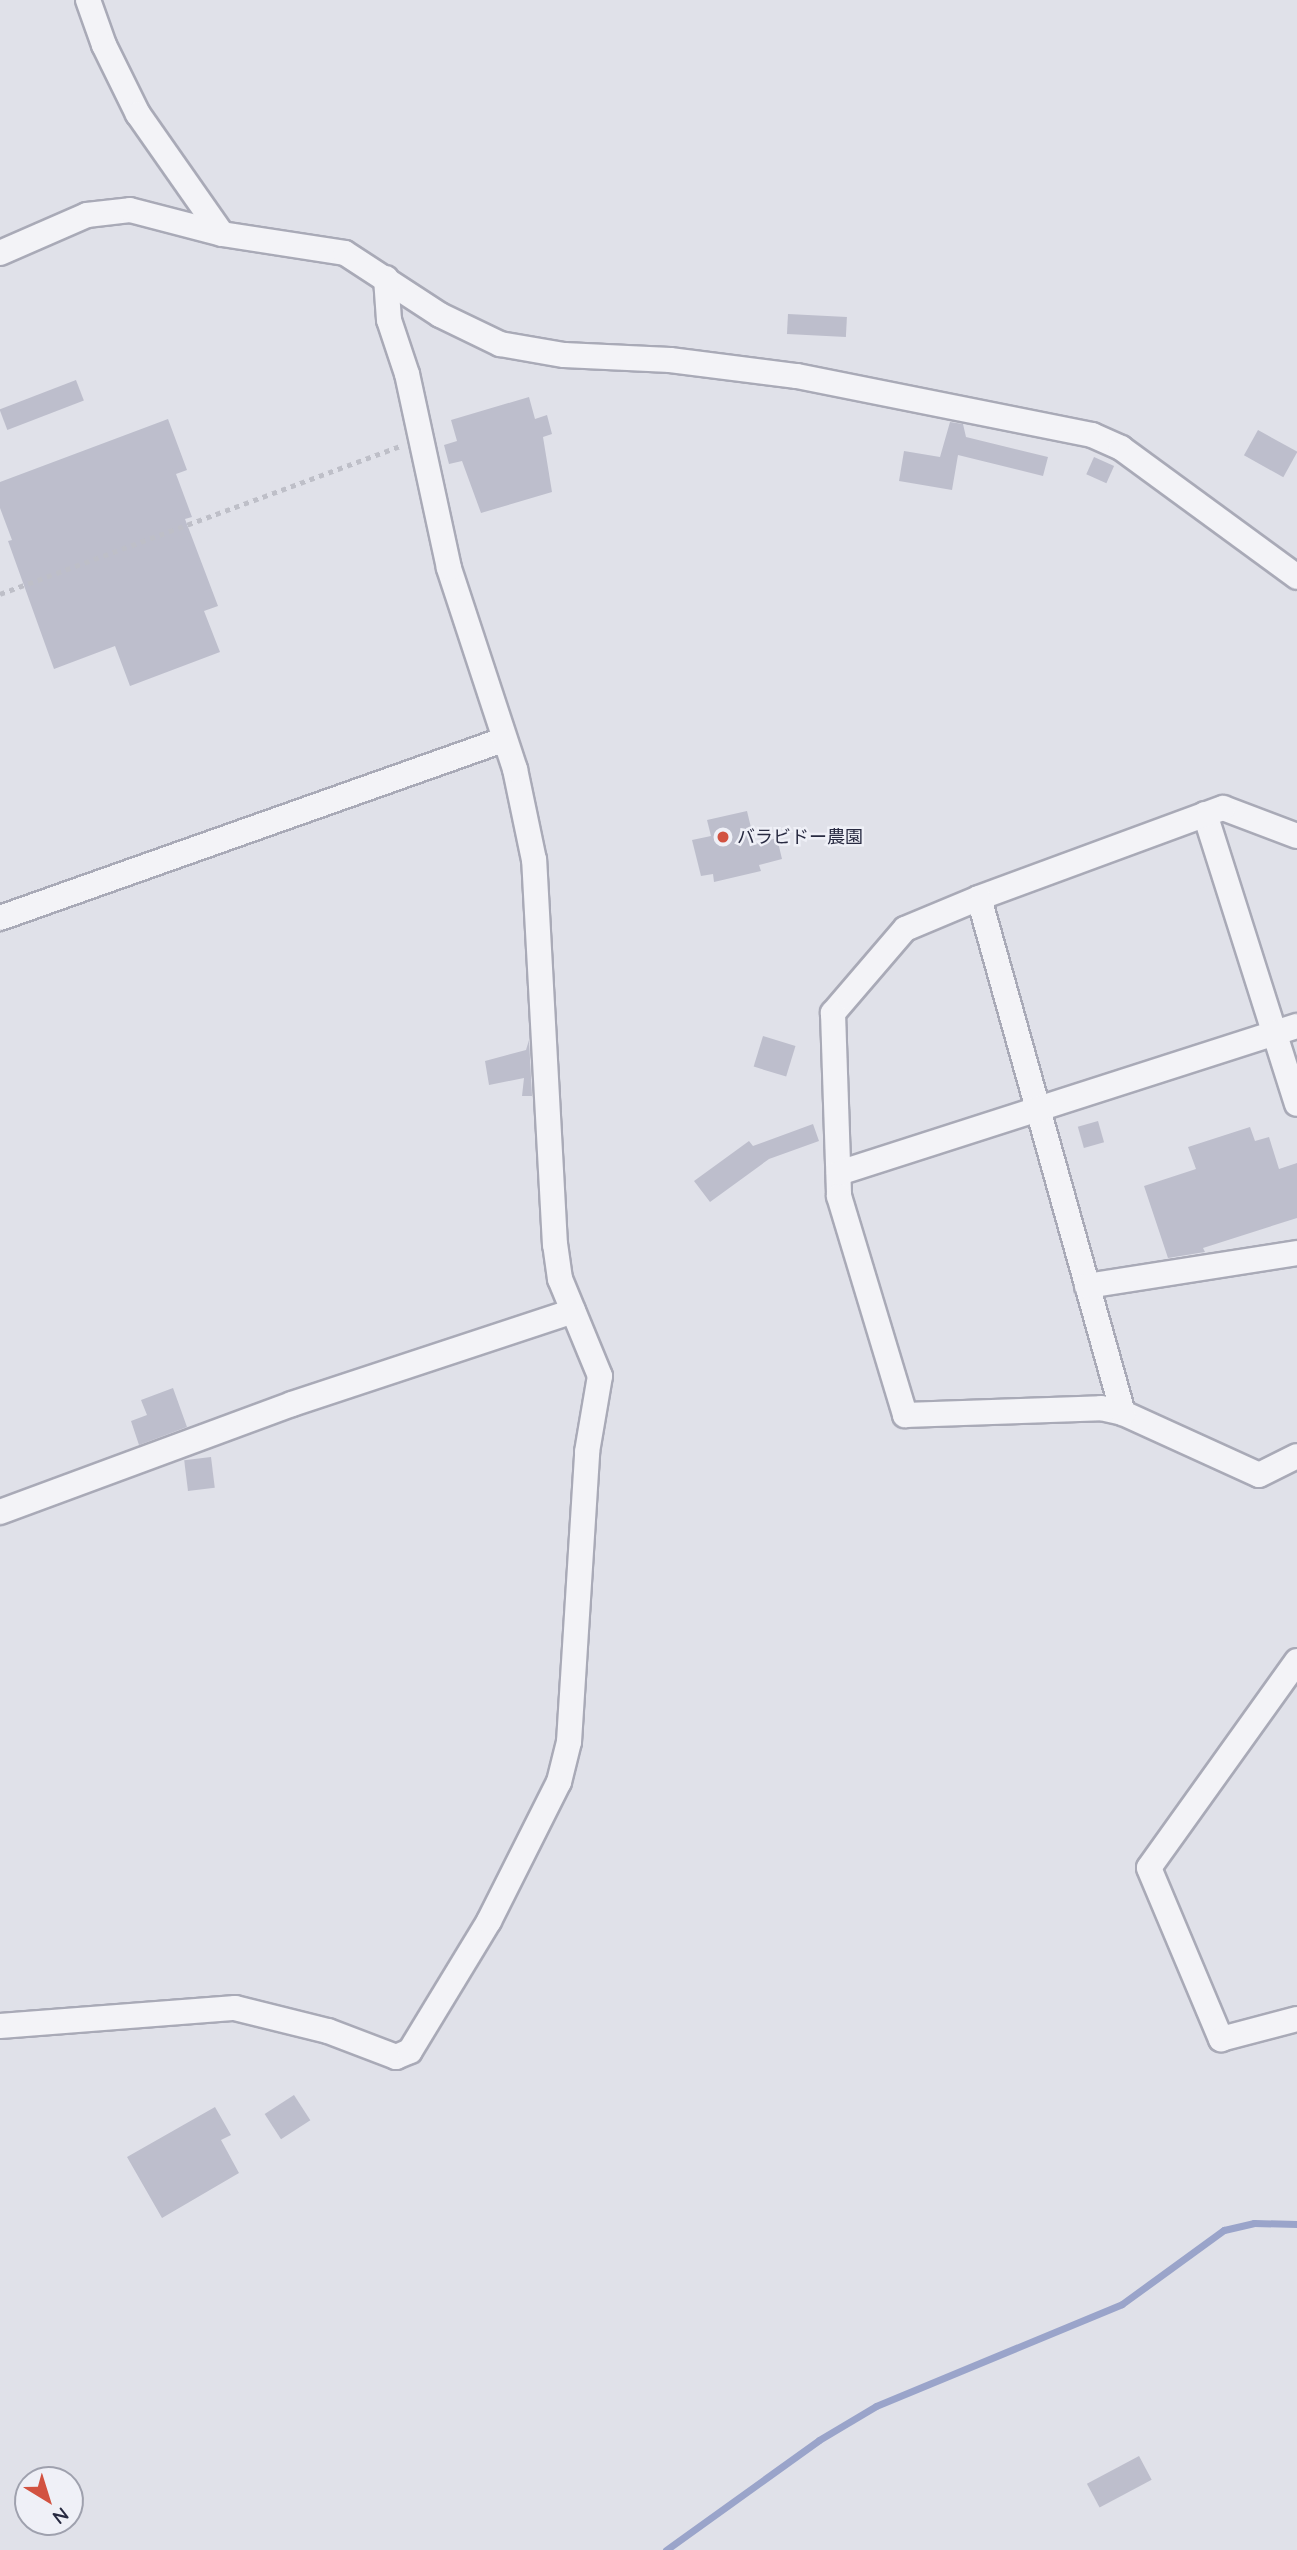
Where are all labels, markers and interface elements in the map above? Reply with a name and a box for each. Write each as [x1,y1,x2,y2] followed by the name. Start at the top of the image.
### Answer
[737,826,863,848] place label: バラビドー農園
[715,829,731,845] marker: バラビドー農園
[14,2466,84,2536] north arrow
[48,2502,74,2530] text: N

